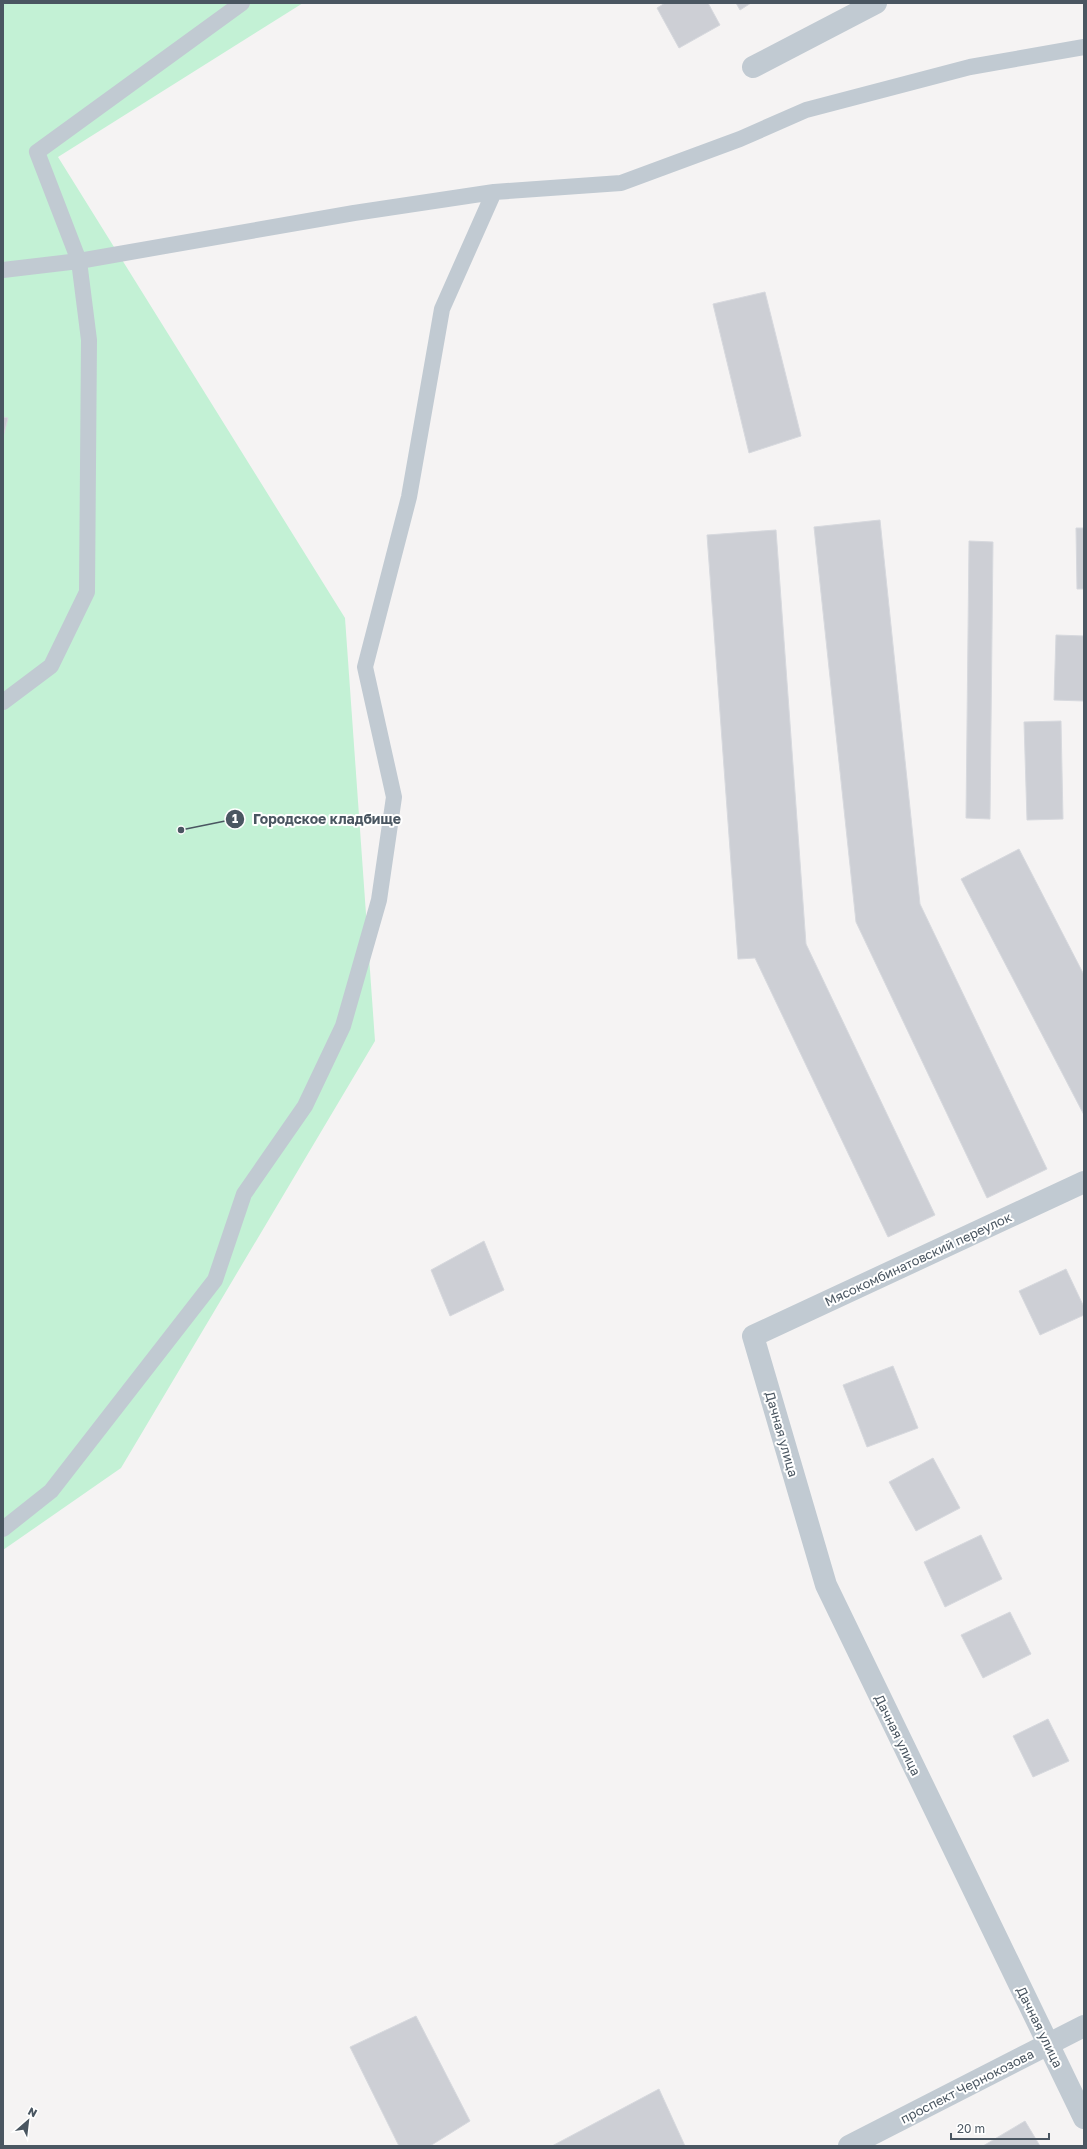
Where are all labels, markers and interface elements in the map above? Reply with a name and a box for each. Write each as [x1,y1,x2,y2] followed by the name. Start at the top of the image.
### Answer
[225,806,409,832] callout: Городское кладбище
[253,810,401,827] text: Городское кладбище
[232,811,238,826] text: 1
[822,1208,1014,1309] street label: Мясокомбинатовский переулок
[762,1389,802,1479] street label: Дачная улица
[872,1692,924,1778] street label: Дачная улица
[1014,1984,1066,2070] street label: Дачная улица
[898,2045,1036,2127] street label: проспект Чернокозова
[8,2101,48,2141] north arrow
[26,2104,40,2119] text: N
[951,2115,1049,2141] scale bar
[957,2121,985,2136] text: 20 m

